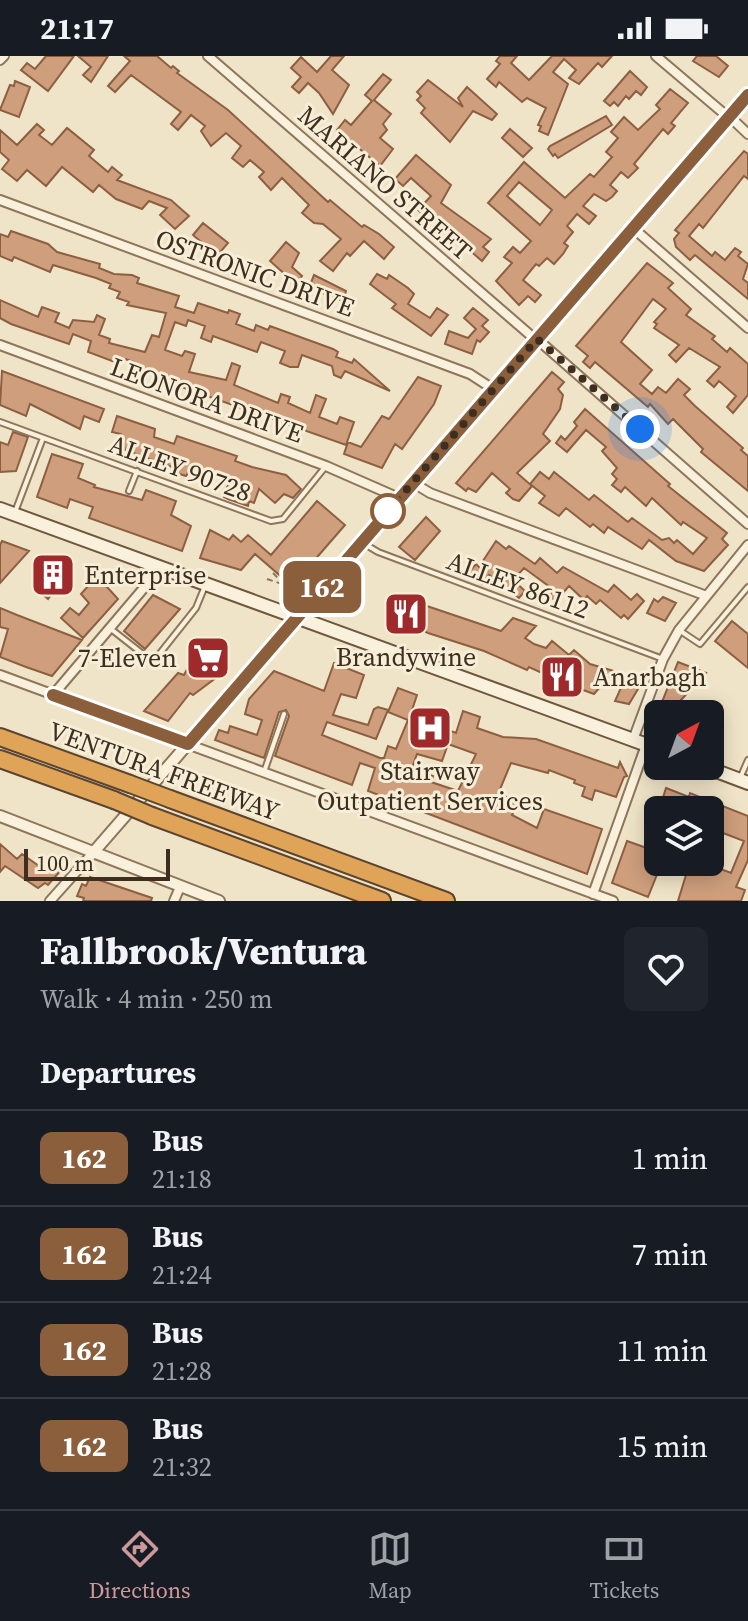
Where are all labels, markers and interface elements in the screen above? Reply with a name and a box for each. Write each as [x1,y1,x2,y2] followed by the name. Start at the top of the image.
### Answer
[40,8,114,49] text: 21:17
[290,97,480,269] street label: MARIANO STREET
[151,220,359,326] street label: OSTRONIC DRIVE
[106,348,308,452] street label: LEONORA DRIVE
[620,409,660,449] your location
[104,426,256,510] street label: ALLEY 90728
[371,494,405,528] unlabelled marker
[442,543,594,627] street label: ALLEY 86112
[29,551,77,599] building icon: Enterprise
[84,557,206,593] place label: Enterprise
[276,561,368,613] line badge: 162
[299,568,345,606] text: 162
[382,590,430,638] restaurant icon: Brandywine
[184,634,232,682] supermarket icon: 7-Eleven
[336,639,476,675] place label: Brandywine
[78,640,177,676] place label: 7-Eleven
[538,653,586,701] restaurant icon: Anarbagh
[593,659,707,695] place label: Anarbagh
[644,700,724,780] north arrow
[644,700,724,876] map controls
[406,704,454,752] hospital icon: Stairway Outpatient Services
[44,713,285,830] street label: VENTURA FREEWAY
[317,753,543,819] place label: Stairway Outpatient Services
[644,796,724,876] button: layers
[24,845,170,881] scale bar
[36,848,94,878] text: 100 m
[40,925,367,977] text: Fallbrook/Ventura
[624,927,708,1011] button: heart
[40,981,273,1017] text: Walk · 4 min · 250 m
[40,1052,196,1093] text: Departures
[152,1120,203,1161] text: Bus
[632,1138,708,1179] text: 1 min
[61,1139,107,1177] text: 162
[152,1161,212,1197] text: 21:18
[152,1216,203,1257] text: Bus
[632,1234,708,1275] text: 7 min
[61,1235,107,1273] text: 162
[152,1257,212,1293] text: 21:24
[152,1312,203,1353] text: Bus
[617,1330,708,1371] text: 11 min
[61,1331,107,1369] text: 162
[152,1353,212,1389] text: 21:28
[152,1408,203,1449] text: Bus
[617,1426,708,1467] text: 15 min
[61,1427,107,1465] text: 162
[152,1449,212,1485] text: 21:32
[89,1527,191,1605] tab: Directions
[368,1527,412,1605] tab: Map
[589,1527,659,1605] tab: Tickets

